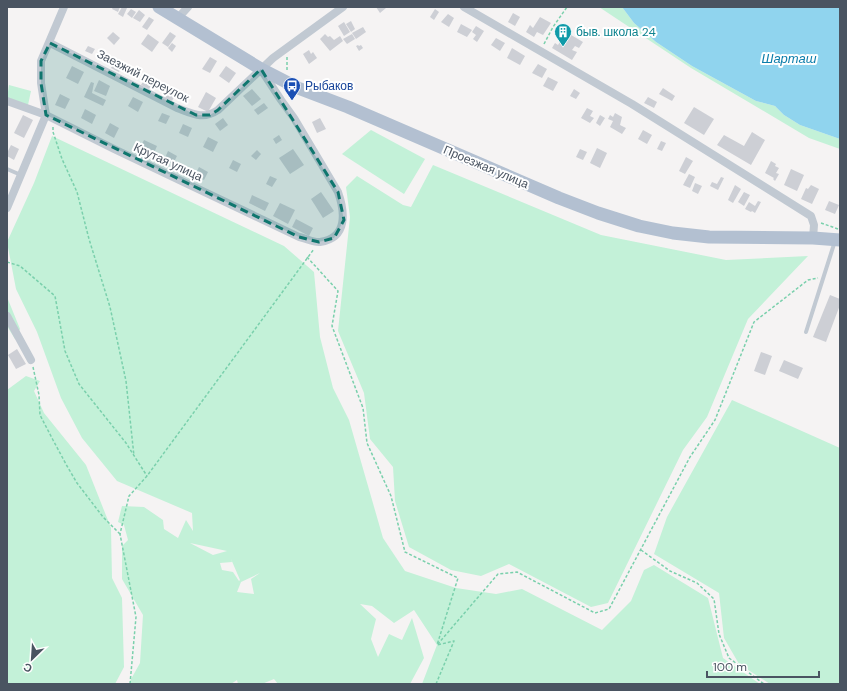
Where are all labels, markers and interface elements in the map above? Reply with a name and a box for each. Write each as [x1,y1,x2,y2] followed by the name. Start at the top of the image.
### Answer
[553,22,573,47] building icon: быв. школа 24
[576,24,656,40] place label: быв. школа 24
[94,46,193,107] street label: Заезжий переулок
[761,50,817,67] water label: Шарташ
[282,76,302,101] bus stop icon: Рыбаков
[305,78,353,94] place label: Рыбаков
[131,139,205,185] street label: Крутая улица
[441,142,531,192] street label: Проезжая улица
[12,639,52,679] north arrow
[707,653,819,679] scale bar
[713,659,747,675] text: 100 m
[21,660,34,676] text: С

